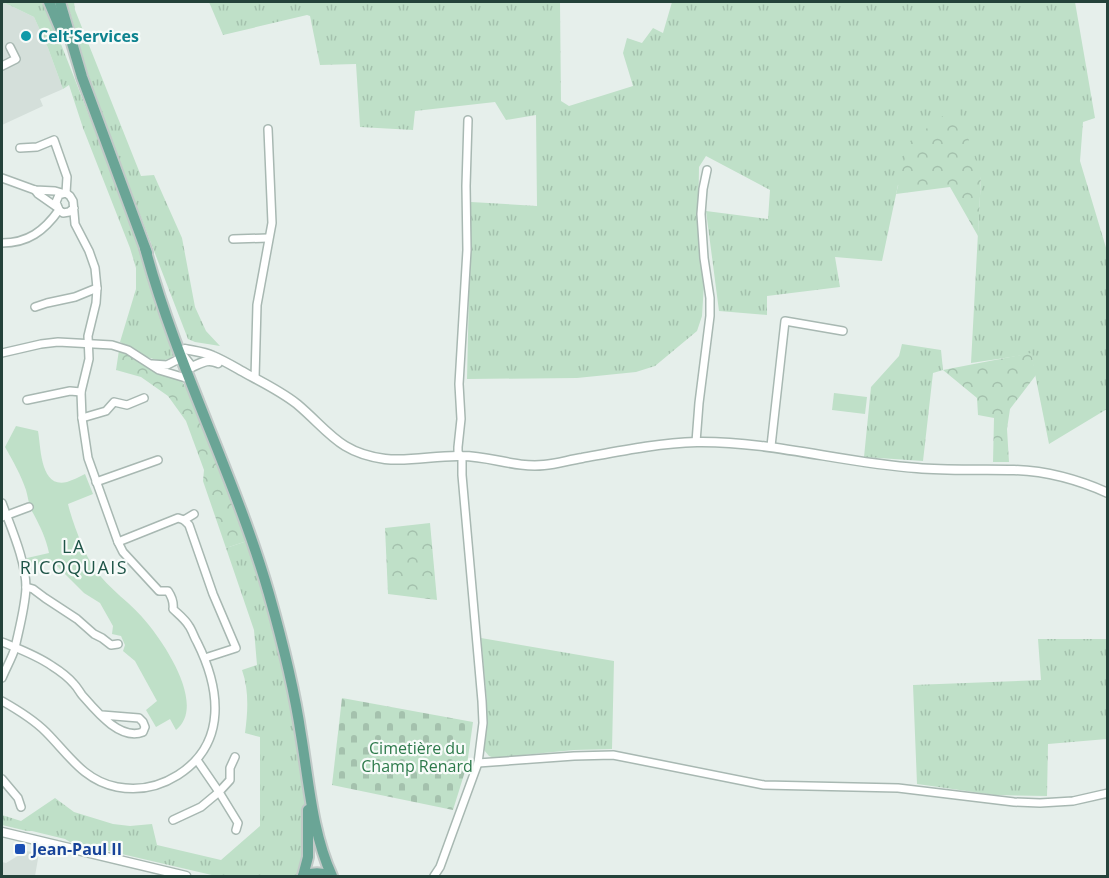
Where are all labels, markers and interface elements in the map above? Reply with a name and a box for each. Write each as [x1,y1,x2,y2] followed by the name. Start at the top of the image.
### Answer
[38,25,139,47] place label: Celt'Services
[19,29,33,43] marker: Celt'Services
[20,534,128,579] district label: LA RICOQUAIS
[361,737,473,777] park label: Cimetière du Champ Renard
[30,838,122,860] place label: Jean-Paul II
[13,842,27,856] marker: Jean-Paul II

